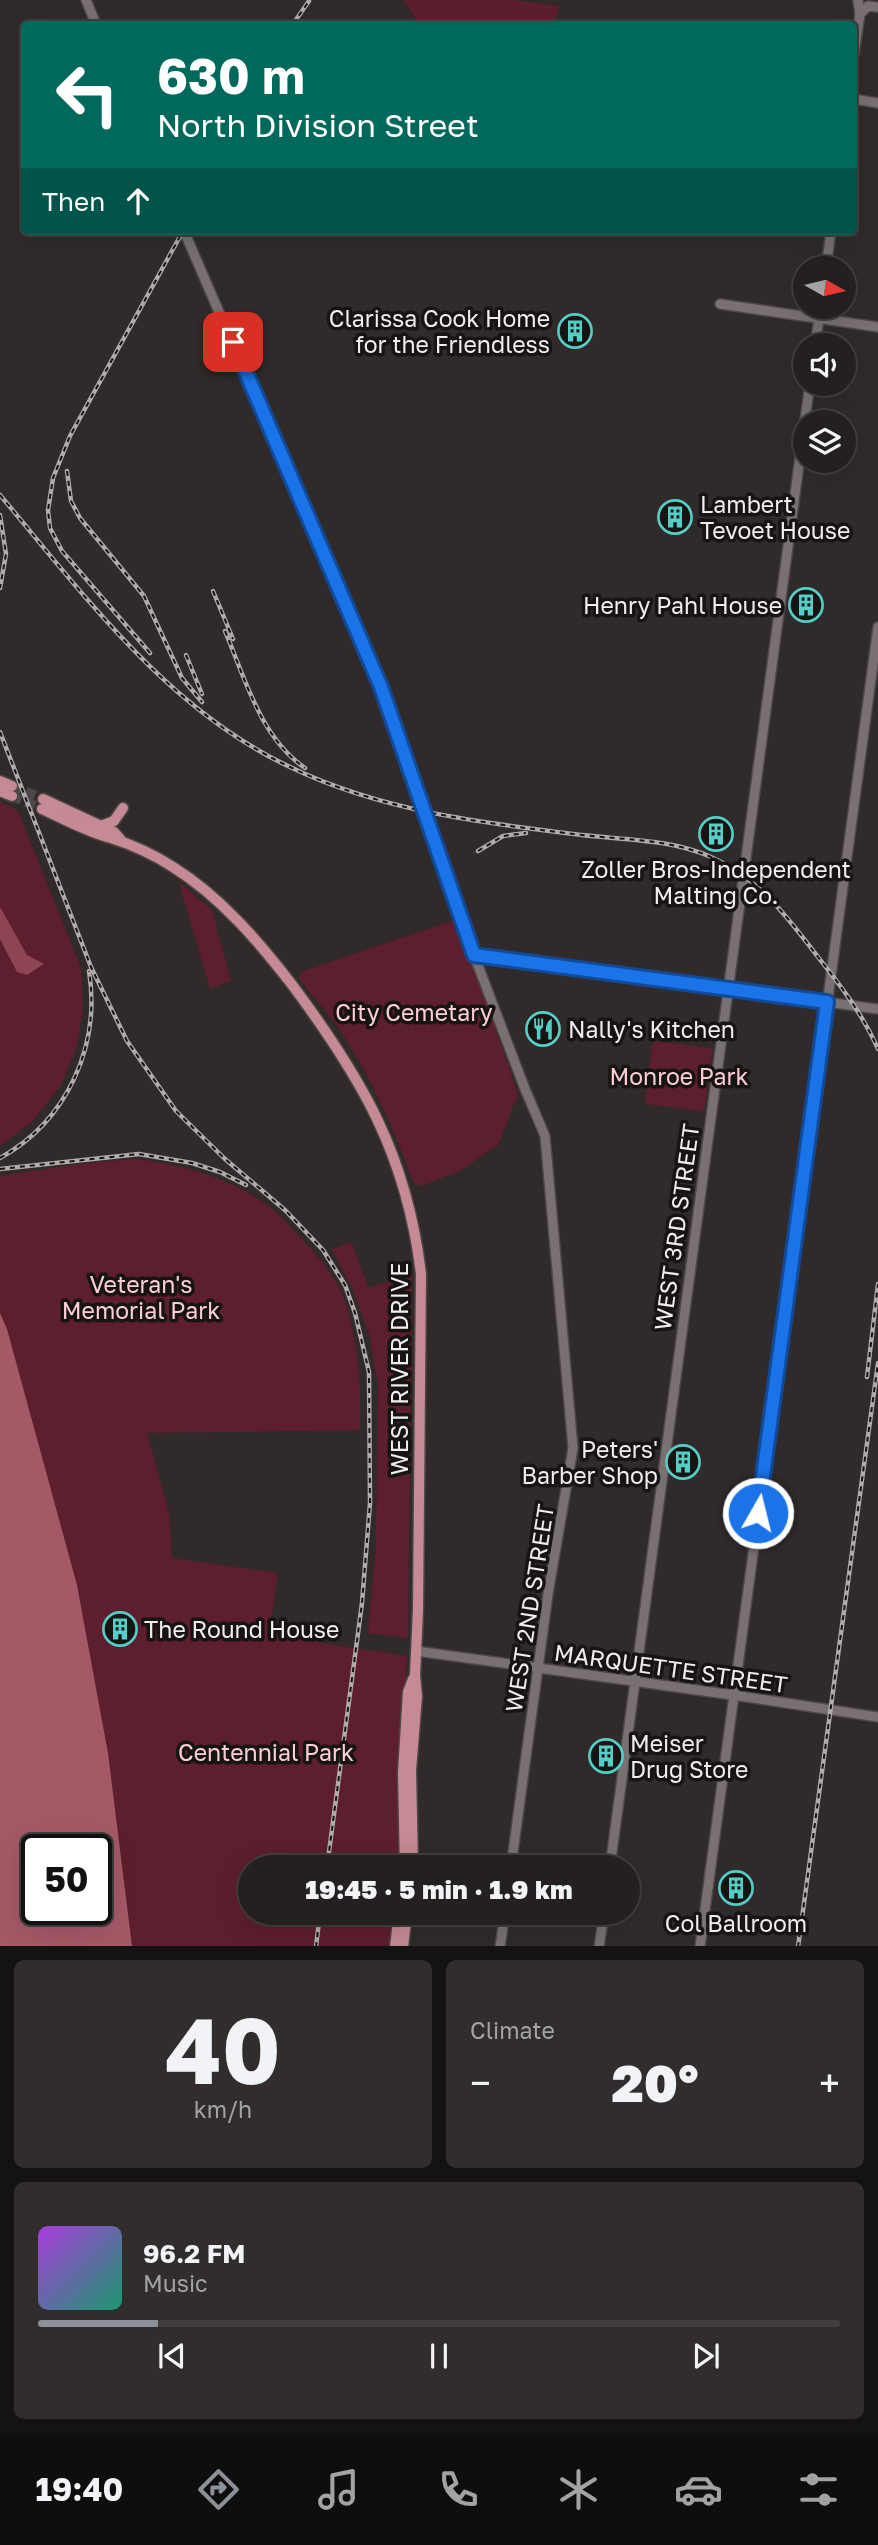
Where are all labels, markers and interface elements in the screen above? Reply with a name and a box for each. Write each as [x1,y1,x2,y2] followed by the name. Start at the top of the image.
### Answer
[157,46,305,105] text: 630 m
[42,49,133,140] icon: left
[157,106,479,144] text: North Division Street
[119,182,157,220] icon: ahead
[42,186,105,217] text: Then
[793,256,856,318] north arrow
[793,256,856,473] map controls
[329,304,550,358] place label: Clarissa Cook Home for the Friendless
[203,312,263,372] pin
[556,312,594,350] building icon: Clarissa Cook Home for the Friendless
[214,323,252,361] icon: arrive
[793,333,856,396] button: sound
[793,410,856,473] button: layers
[700,490,850,544] place label: Lambert Tevoet House
[656,498,694,536] building icon: Lambert Tevoet House
[787,586,825,624] building icon: Henry Pahl House
[583,591,782,619] place label: Henry Pahl House
[697,815,735,853] building icon: Zoller Bros-Independent Malting Co.
[581,855,851,909] place label: Zoller Bros-Independent Malting Co.
[335,998,493,1026] park label: City Cemetary
[524,1010,562,1048] restaurant icon: Nally's Kitchen
[568,1015,735,1043] place label: Nally's Kitchen
[609,1062,749,1090] park label: Monroe Park
[648,1122,704,1332] street label: WEST 3RD STREET
[385,1263,413,1475] street label: WEST RIVER DRIVE
[62,1270,220,1324] park label: Veteran's Memorial Park
[522,1435,658,1489] place label: Peters' Barber Shop
[664,1443,702,1481] building icon: Peters' Barber Shop
[721,1476,795,1550] position arrow
[499,1502,559,1714] street label: WEST 2ND STREET
[101,1610,139,1648] building icon: The Round House
[144,1615,339,1643] place label: The Round House
[553,1638,789,1698] street label: MARQUETTE STREET
[630,1729,748,1783] place label: Meiser Drug Store
[587,1737,625,1775] building icon: Meiser Drug Store
[178,1738,354,1766] park label: Centennial Park
[21,1834,112,1925] speed limit sign: 50
[717,1869,755,1907] building icon: Col Ballroom
[305,1874,573,1905] text: 19:45 · 5 min · 1.9 km
[665,1909,807,1937] place label: Col Ballroom
[165,1995,281,2104] text: 40
[470,2016,555,2044] text: Climate
[612,2051,698,2113] text: 20°
[470,2060,491,2105] text: −
[819,2060,840,2105] text: +
[194,2095,252,2123] text: km/h
[143,2238,245,2269] text: 96.2 FM
[143,2269,208,2297] text: Music
[153,2337,191,2375] icon: previous
[420,2337,458,2375] icon: pause
[687,2337,725,2375] icon: next
[194,2465,243,2514] icon: directions
[314,2465,363,2514] icon: music
[434,2465,483,2514] icon: phone
[554,2465,603,2514] icon: climate
[674,2465,723,2514] icon: car
[794,2465,843,2514] icon: filters
[35,2470,123,2508] text: 19:40

